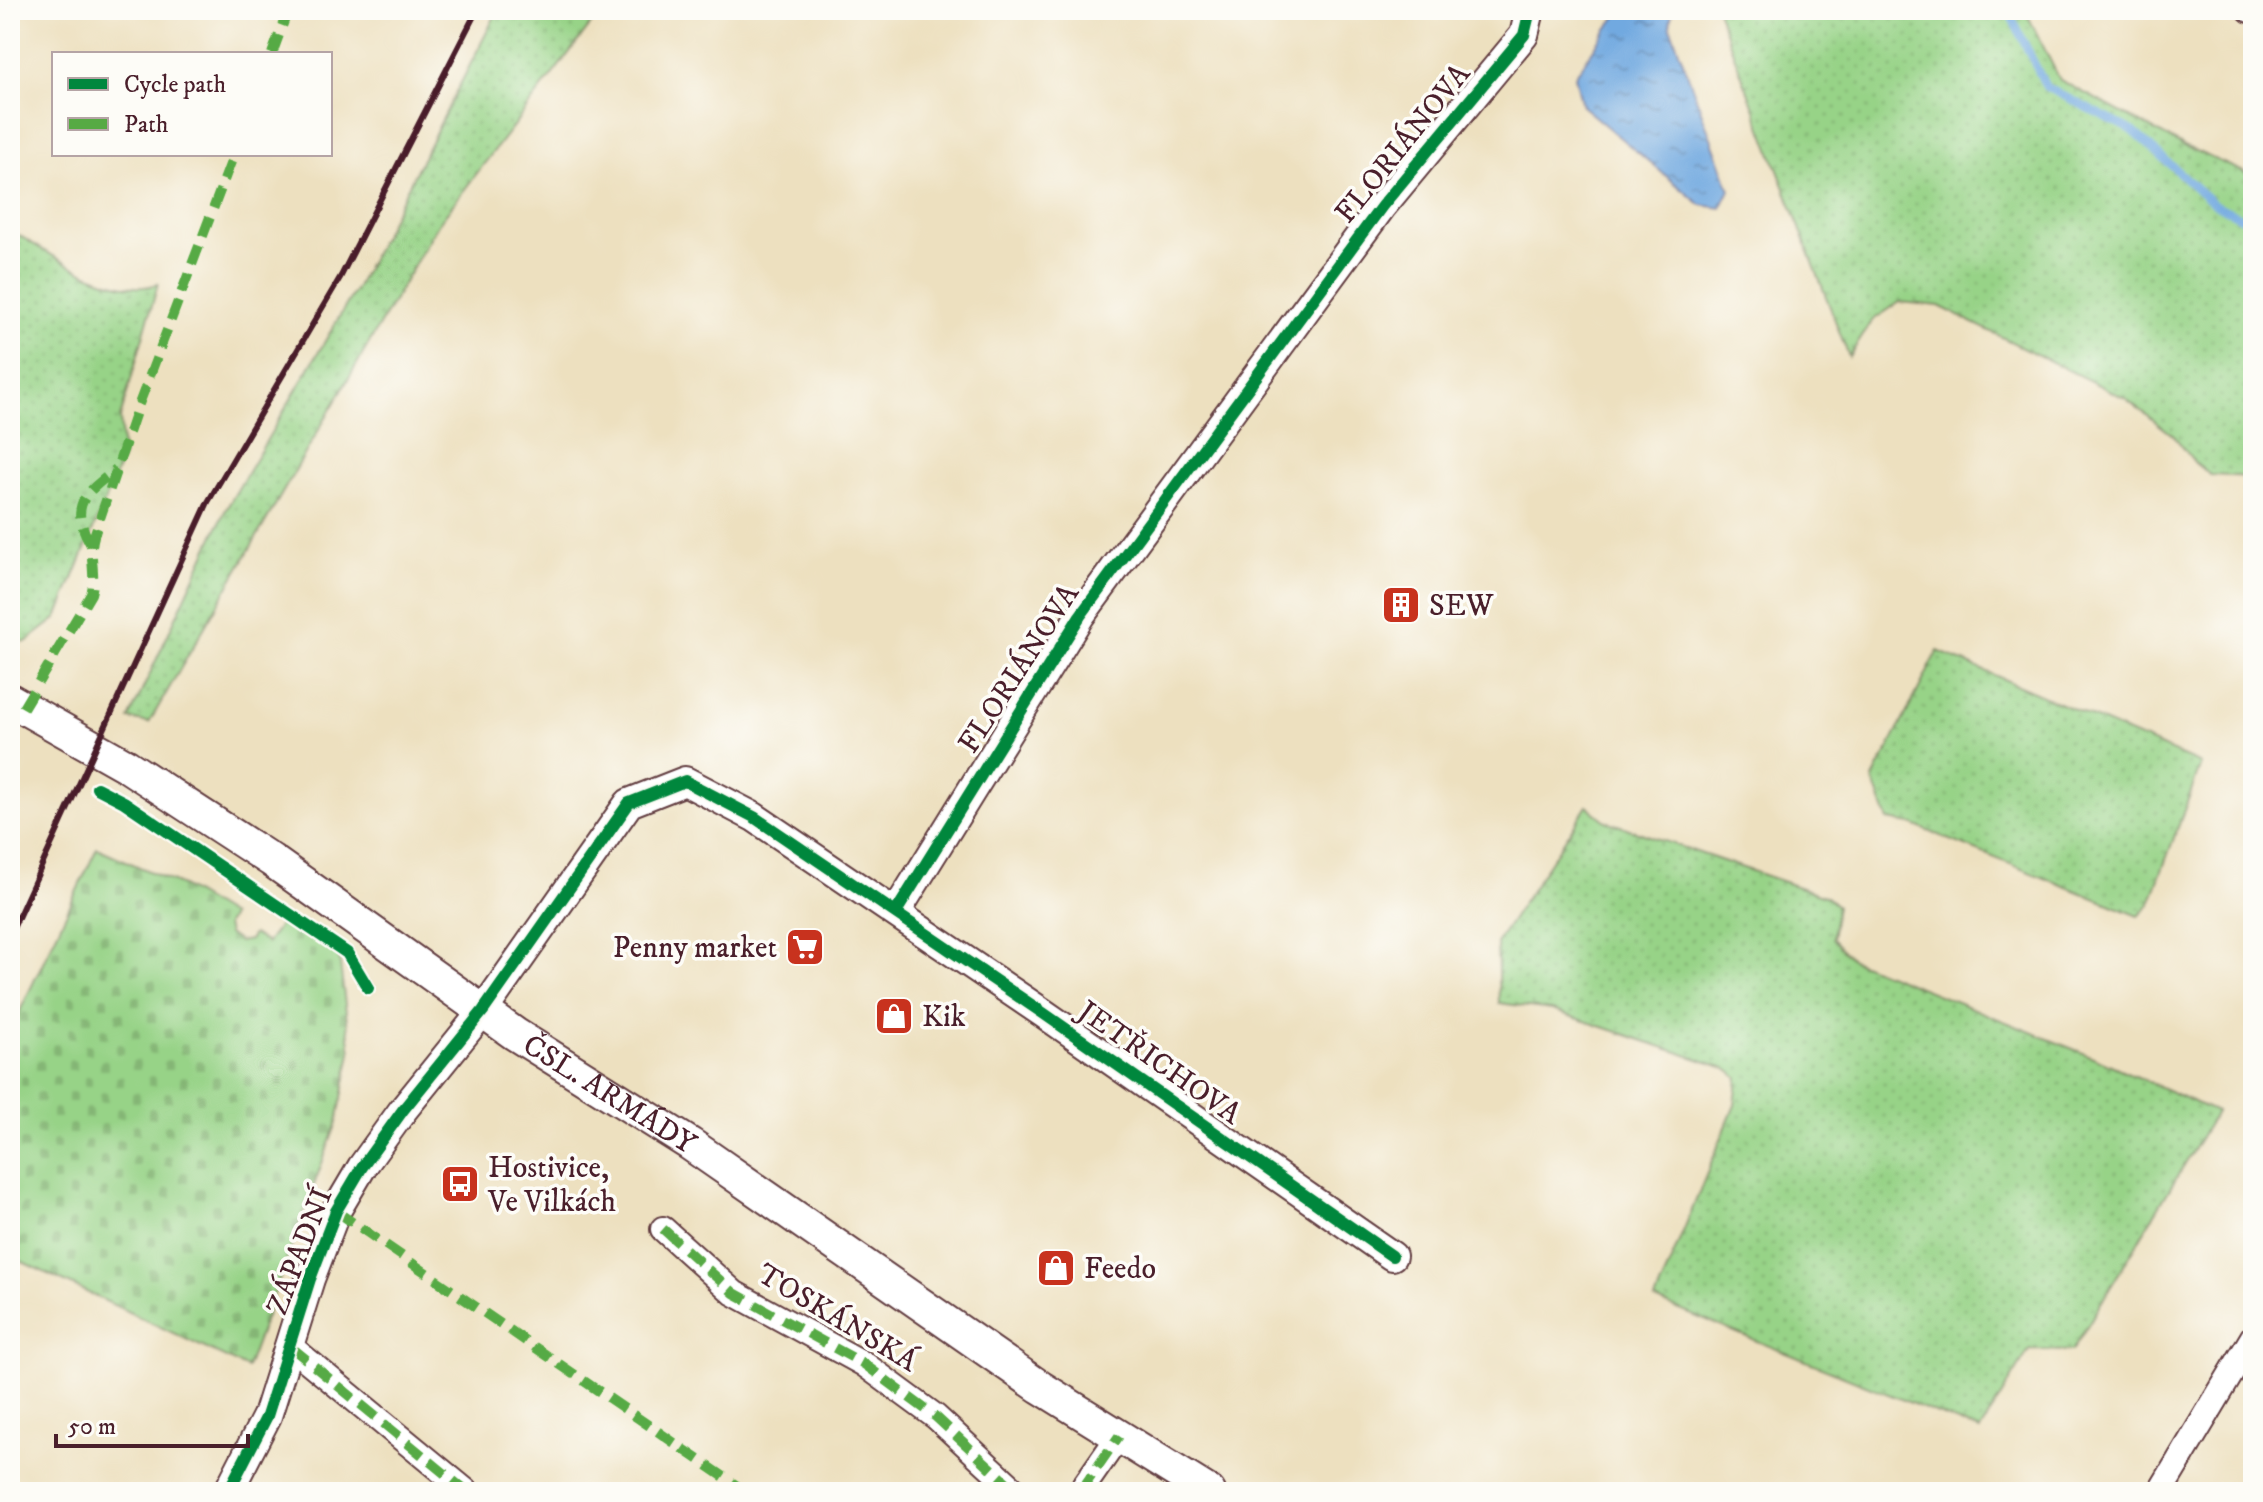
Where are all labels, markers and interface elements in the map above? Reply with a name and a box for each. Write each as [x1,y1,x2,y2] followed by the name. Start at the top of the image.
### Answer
[52,52,332,156] legend
[1326,55,1479,231] street label: FLORIÁNOVA
[124,70,226,100] text: Cycle path
[124,110,169,140] text: Path
[949,575,1088,760] street label: FLORIÁNOVA
[1380,584,1422,626] building icon: SEW
[1429,588,1494,625] place label: SEW
[784,926,826,968] supermarket icon: Penny market
[613,930,777,967] place label: Penny market
[1068,990,1250,1134] street label: JETŘICHOVA
[873,995,915,1037] shop icon: Kik
[922,999,966,1036] place label: Kik
[516,1025,703,1164] street label: ČSL. ARMÁDY
[487,1150,616,1221] place label: Hostivice, Ve Vilkách
[439,1163,481,1205] bus stop icon: Hostivice, Ve Vilkách
[257,1181,342,1320] street label: ZÁPADNÍ
[1035,1247,1077,1289] shop icon: Feedo
[1084,1251,1156,1288] place label: Feedo
[750,1254,926,1381] street label: TOSKÁNSKÁ
[56,1398,248,1448] scale bar
[68,1412,116,1442] text: 50 m

